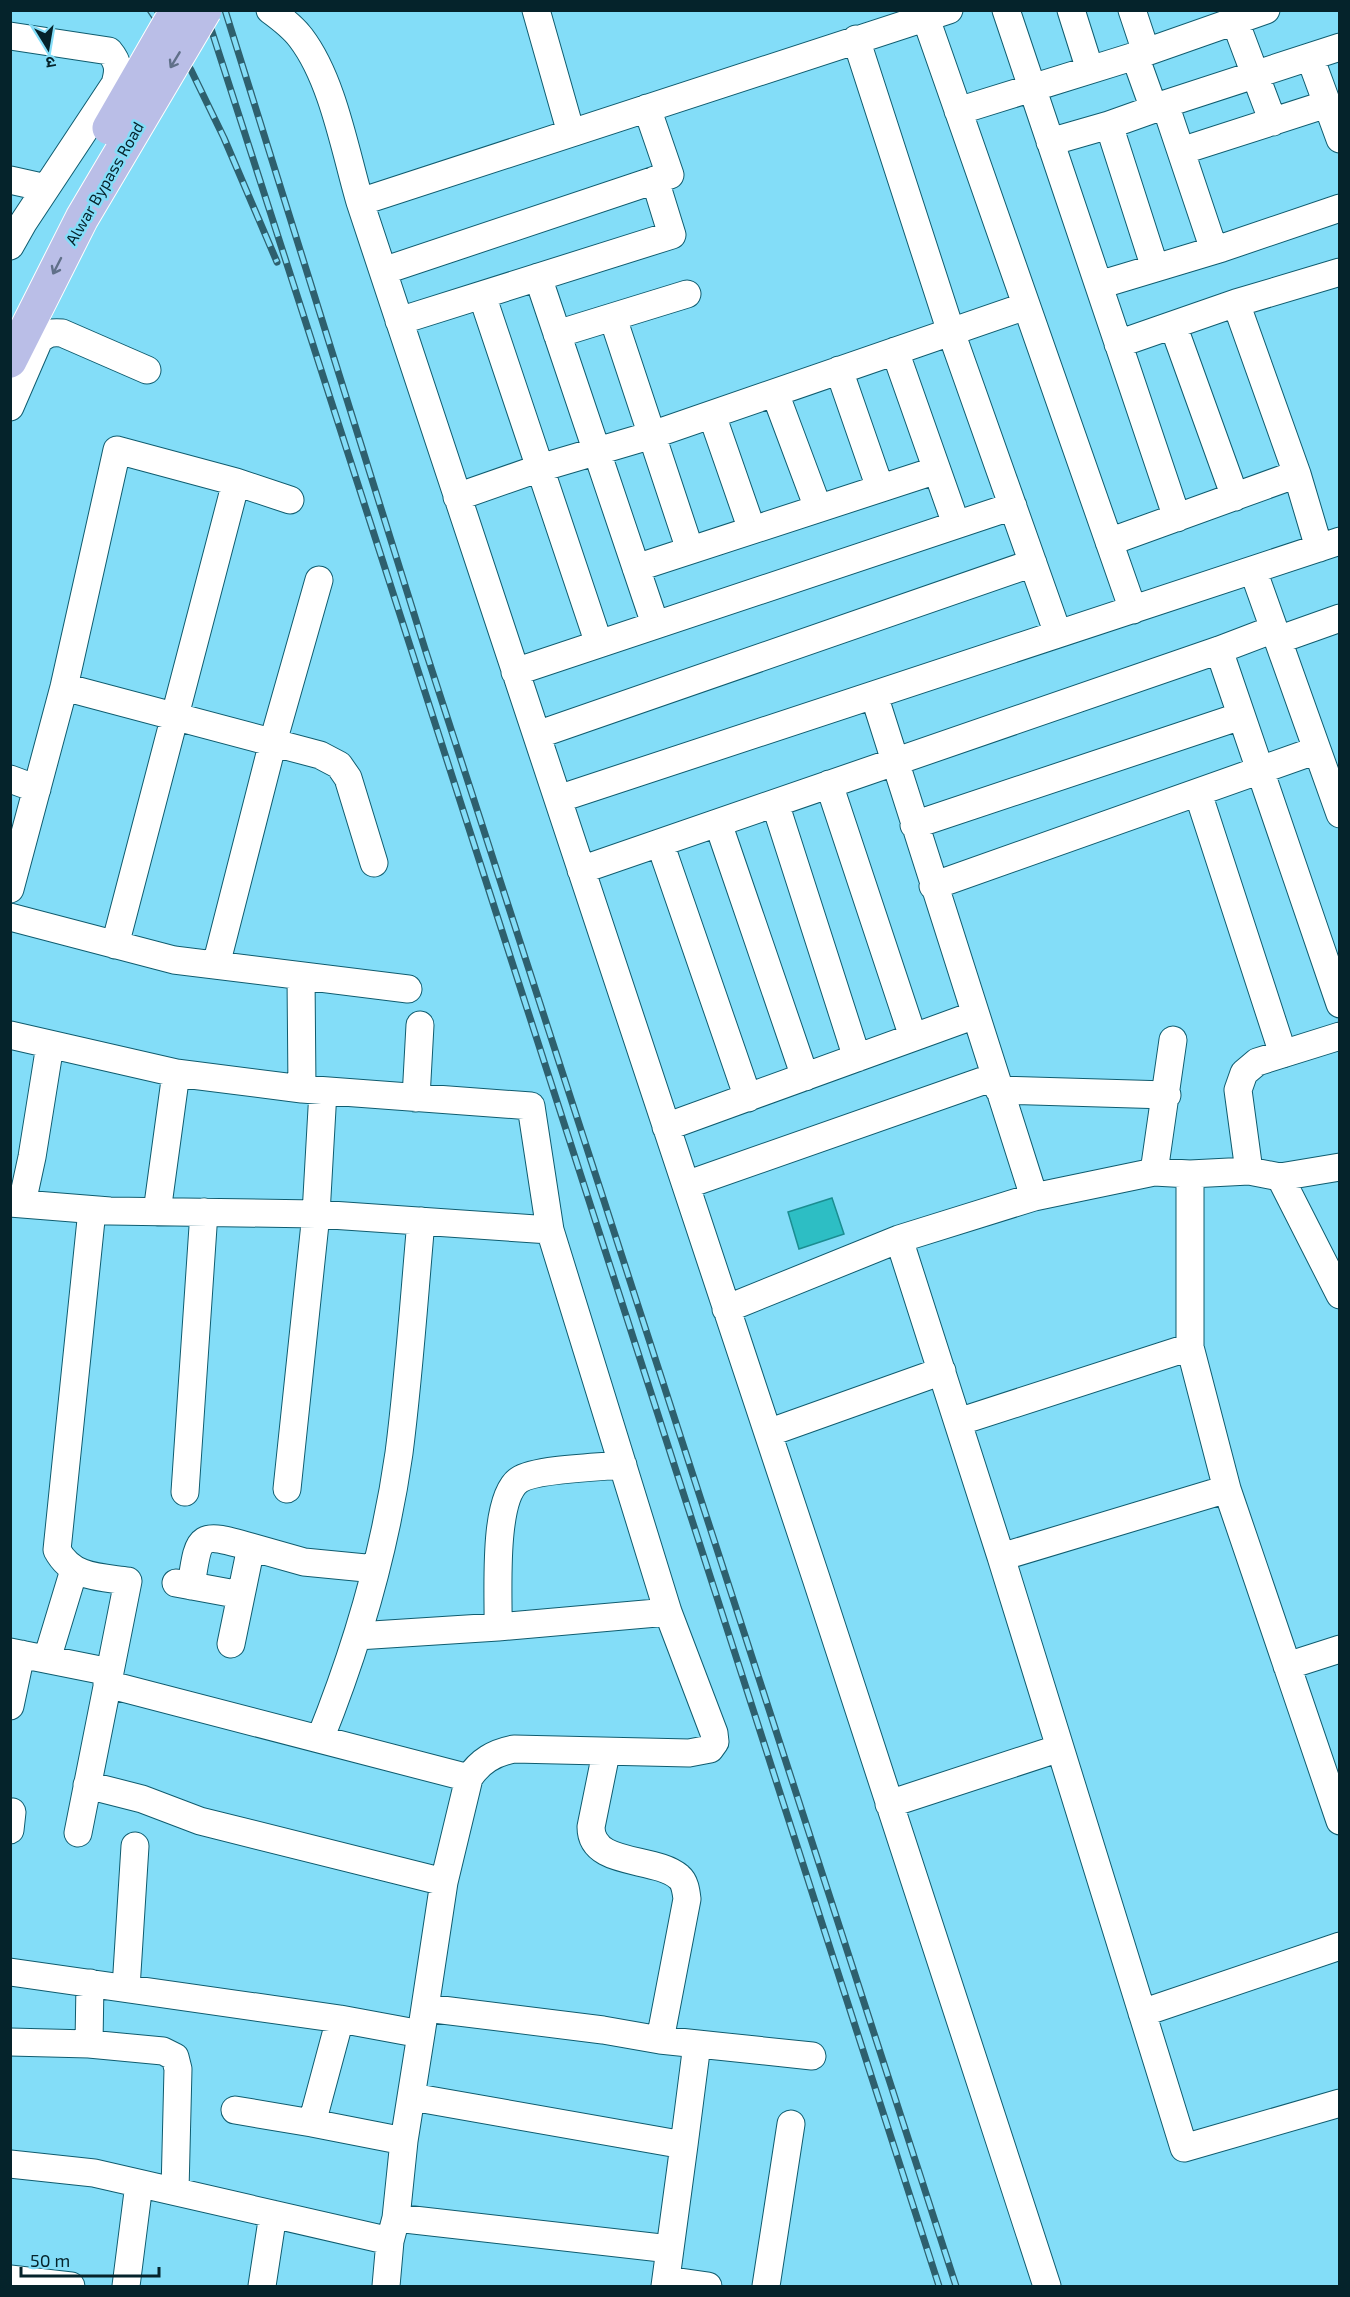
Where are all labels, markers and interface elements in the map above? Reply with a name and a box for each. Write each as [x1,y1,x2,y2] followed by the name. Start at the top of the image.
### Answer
[18,18,78,78] north arrow
[169,51,181,68] one-way arrow
[44,53,57,74] text: उ
[61,118,147,248] street label: Alwar Bypass Road
[51,257,63,274] one-way arrow
[21,2240,159,2278] scale bar
[30,2249,70,2271] text: 50 m

